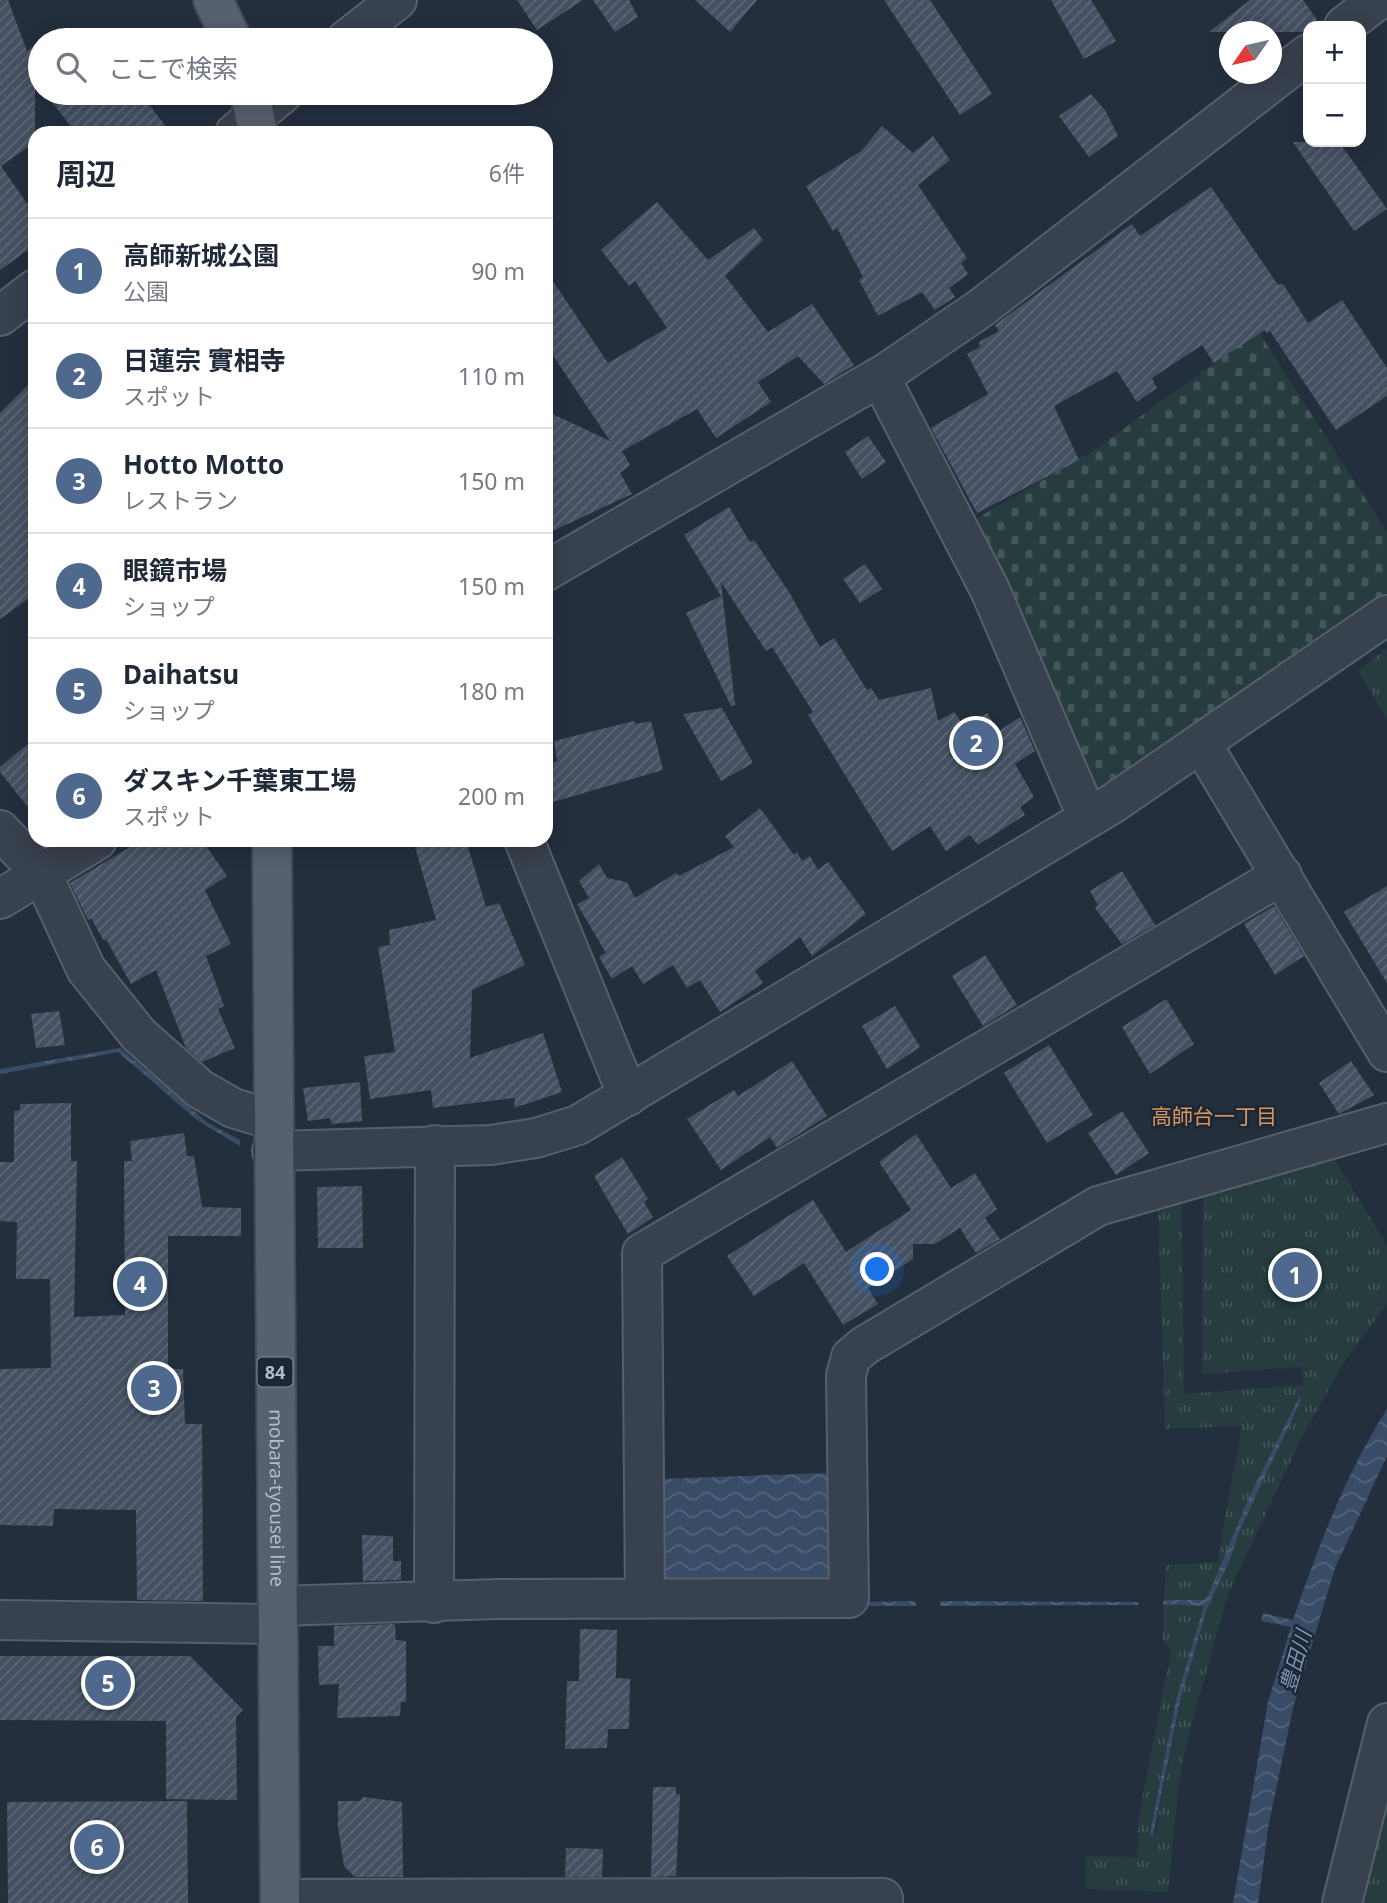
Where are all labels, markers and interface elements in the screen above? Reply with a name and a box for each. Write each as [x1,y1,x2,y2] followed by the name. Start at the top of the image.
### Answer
[1219,21,1282,84] north arrow
[1303,21,1366,147] map controls
[1303,21,1366,84] button: +
[28,28,553,105] search box
[52,48,90,86] icon: search
[108,50,238,86] text: ここで検索
[1303,84,1366,147] button: −
[56,153,116,194] text: 周辺
[489,157,525,189] text: 6件
[123,237,279,273] text: 高師新城公園
[72,255,86,287] text: 1
[471,255,525,287] text: 90 m
[123,275,169,307] text: 公園
[123,342,286,378] text: 日蓮宗 實相寺
[72,360,86,392] text: 2
[458,360,525,392] text: 110 m
[123,380,215,412] text: スポット
[123,446,284,482] text: Hotto Motto
[72,465,86,497] text: 3
[458,465,525,497] text: 150 m
[123,484,238,516] text: レストラン
[123,552,227,588] text: 眼鏡市場
[72,570,86,602] text: 4
[458,570,525,602] text: 150 m
[123,590,215,622] text: ショップ
[123,656,239,692] text: Daihatsu
[72,675,86,707] text: 5
[458,675,525,707] text: 180 m
[123,694,215,726] text: ショップ
[953,717,999,769] pin: 2
[123,762,356,798] text: ダスキン千葉東工場
[72,780,86,812] text: 6
[458,780,525,812] text: 200 m
[123,800,215,832] text: スポット
[1151,1102,1277,1130] district label: 高師台一丁目
[1272,1249,1318,1301] pin: 1
[860,1252,894,1286] your location
[117,1258,163,1310] pin: 4
[258,1358,292,1386] road number: 84
[131,1362,177,1414] pin: 3
[263,1409,291,1587] street label: mobara-tyousei line
[1273,1625,1318,1695] water label: 豊田川
[85,1657,131,1709] pin: 5
[74,1821,120,1873] pin: 6

